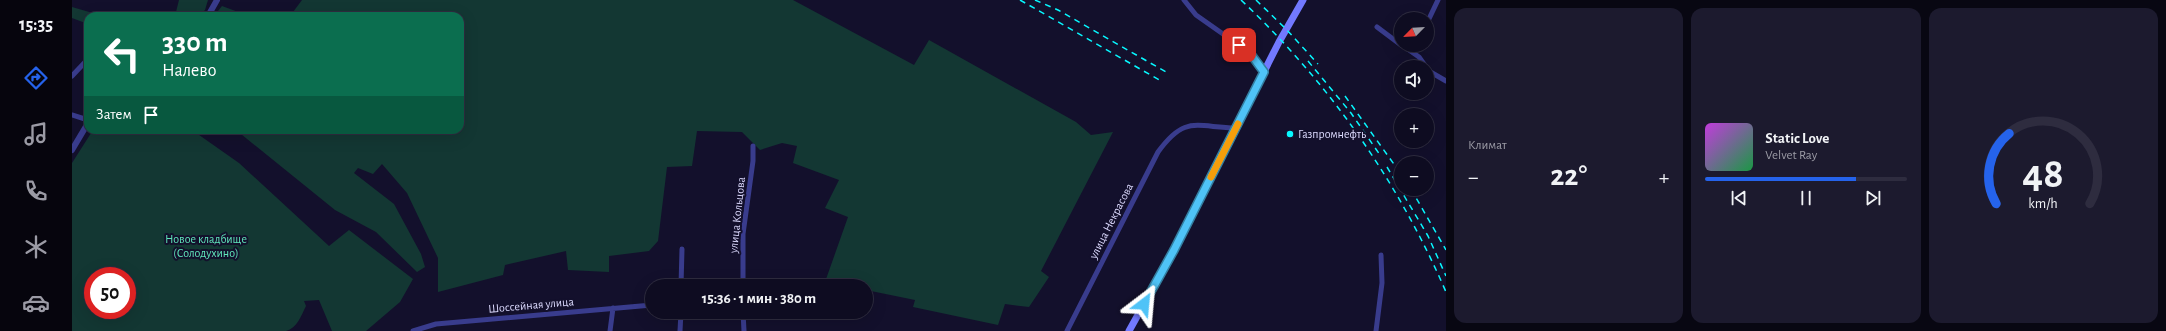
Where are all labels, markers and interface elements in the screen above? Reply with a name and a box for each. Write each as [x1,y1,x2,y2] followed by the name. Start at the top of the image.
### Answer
[1394,12,1434,52] north arrow
[1394,12,1434,196] map controls
[19,16,53,34] text: 15:35
[96,28,148,80] icon: left
[1222,28,1256,62] pin
[162,29,228,57] text: 330 m
[1228,34,1250,56] icon: arrive
[1394,60,1434,100] button: sound
[162,62,216,80] text: Налево
[22,64,50,92] icon: directions
[140,104,162,126] icon: arrive
[96,107,132,122] text: Затем
[1394,108,1434,148] button: +
[22,120,50,148] icon: music
[1298,128,1366,140] place label: Газпромнефть
[1285,129,1295,139] marker: Газпромнефть
[1765,131,1829,146] text: Static Love
[1468,139,1507,152] text: Климат
[1765,149,1817,162] text: Velvet Ray
[2023,153,2064,194] text: 48
[1394,156,1434,196] button: −
[1550,161,1587,191] text: 22°
[1468,166,1479,188] text: −
[1659,166,1669,188] text: +
[727,176,748,255] street label: улица Кольцова
[22,177,50,205] icon: phone
[1086,181,1136,262] street label: улица Некрасова
[1728,187,1750,209] icon: previous
[1795,187,1817,209] icon: pause
[1862,187,1884,209] icon: next
[2029,196,2058,210] text: km/h
[22,233,50,261] icon: climate
[165,233,247,260] park label: Новое кладбище (Солодухино)
[84,267,136,319] speed limit sign: 50
[1123,283,1165,325] position arrow
[22,289,50,317] icon: car
[702,291,816,306] text: 15:36 · 1 мин · 380 m
[488,295,575,316] street label: Шоссейная улица

